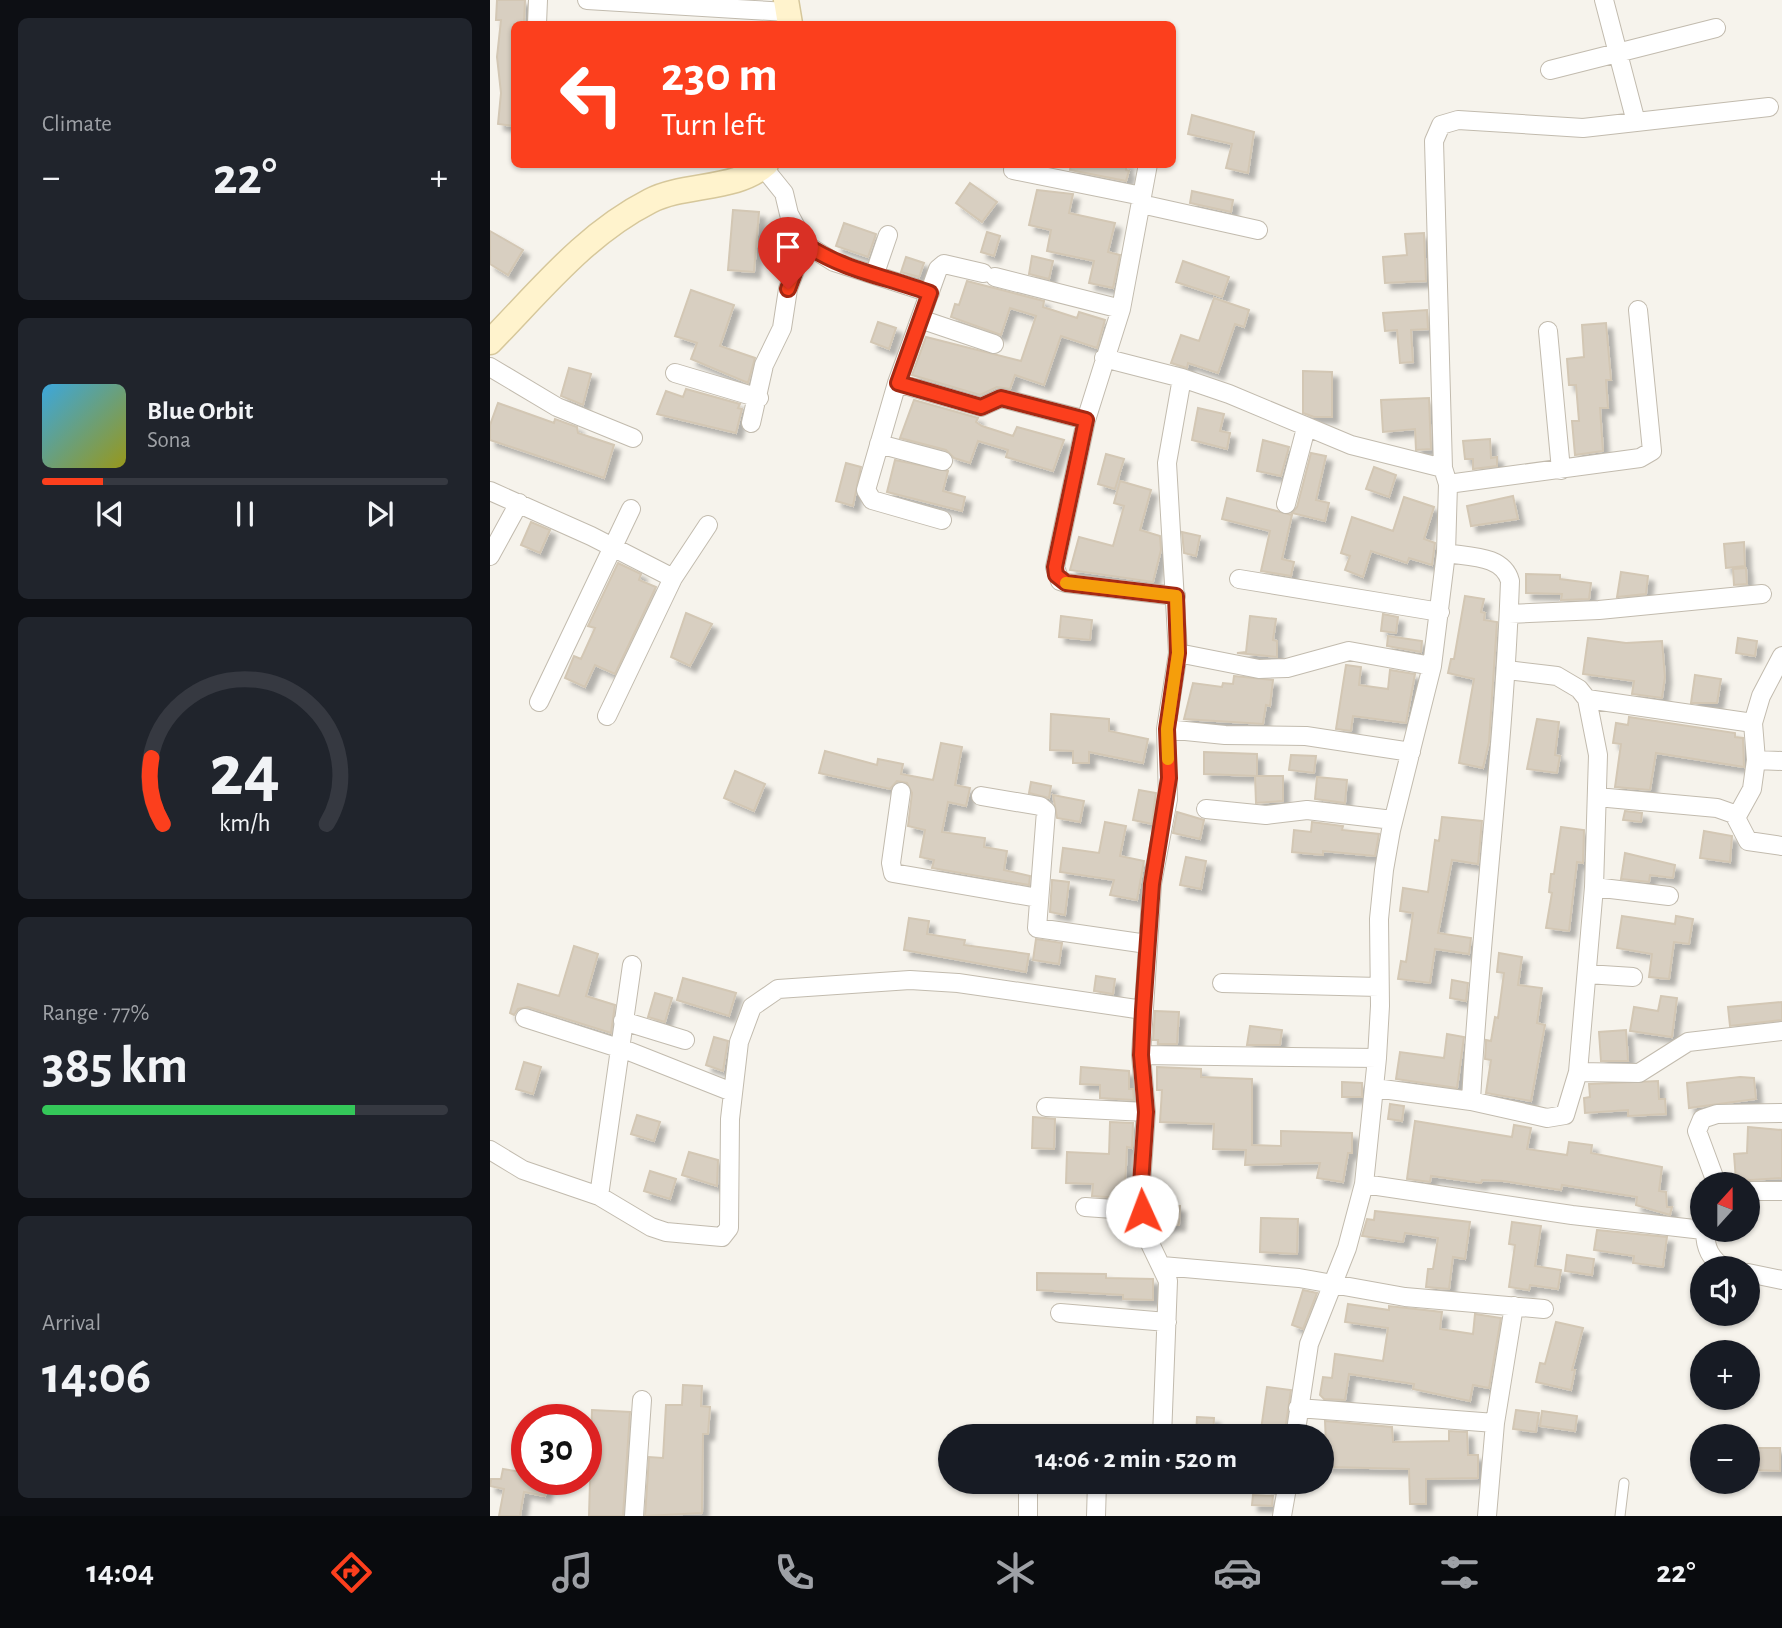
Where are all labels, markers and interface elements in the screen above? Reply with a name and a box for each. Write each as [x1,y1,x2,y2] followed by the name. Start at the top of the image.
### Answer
[546,49,637,140] icon: left
[661,51,778,100] text: 230 m
[661,109,765,141] text: Turn left
[42,113,112,136] text: Climate
[213,151,277,203] text: 22°
[42,159,60,197] text: −
[430,159,448,197] text: +
[758,217,818,289] pin
[769,228,807,266] icon: arrive
[147,398,253,424] text: Blue Orbit
[147,429,191,452] text: Sona
[91,495,129,533] icon: previous
[226,495,264,533] icon: pause
[361,495,399,533] icon: next
[210,736,280,809] text: 24
[219,811,271,836] text: km/h
[42,1002,149,1025] text: Range · 77%
[42,1040,188,1092] text: 385 km
[1690,1172,1760,1242] north arrow
[1690,1172,1760,1494] map controls
[1105,1174,1179,1248] position arrow
[1690,1256,1760,1326] button: sound
[42,1312,101,1335] text: Arrival
[1690,1340,1760,1410] button: +
[42,1350,151,1402] text: 14:06
[511,1404,602,1495] speed limit sign: 30
[1690,1424,1760,1494] button: −
[1035,1446,1237,1472] text: 14:06 · 2 min · 520 m
[327,1548,376,1597] icon: directions
[548,1548,597,1597] icon: music
[770,1548,819,1597] icon: phone
[991,1548,1040,1597] icon: climate
[1213,1548,1262,1597] icon: car
[1435,1548,1484,1597] icon: filters
[86,1556,154,1588] text: 14:04
[1656,1556,1696,1588] text: 22°

